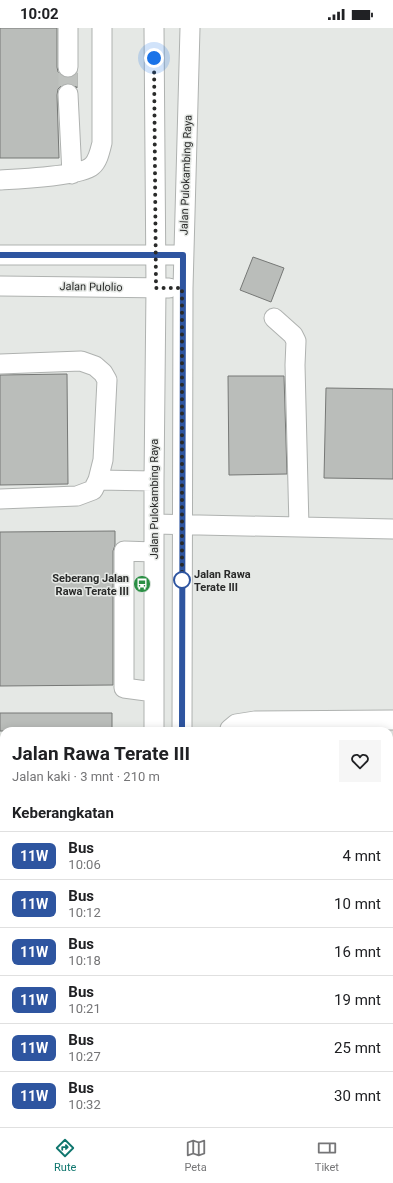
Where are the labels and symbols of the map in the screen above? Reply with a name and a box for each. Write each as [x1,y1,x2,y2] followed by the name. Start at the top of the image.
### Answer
[144,48,164,68] your location
[177,115,195,235] street label: Jalan Pulokambing Raya
[59,280,123,294] street label: Jalan Pulolio
[148,439,161,559] street label: Jalan Pulokambing Raya
[194,568,251,594] place label: Jalan Rawa Terate III
[173,571,191,589] marker: Jalan Rawa Terate III
[52,572,129,598] place label: Seberang Jalan Rawa Terate III
[132,574,152,594] bus stop icon: Seberang Jalan Rawa Terate III

